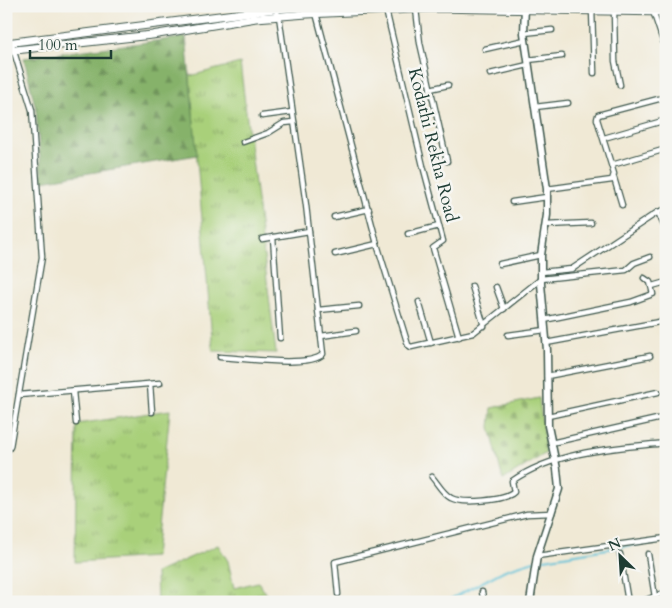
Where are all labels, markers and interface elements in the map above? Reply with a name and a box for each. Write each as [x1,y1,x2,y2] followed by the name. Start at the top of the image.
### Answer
[30,28,111,60] scale bar
[38,35,78,55] text: 100 m
[402,65,464,225] street label: Kodathi Rekha Road
[594,530,644,580] north arrow
[605,533,624,556] text: N

